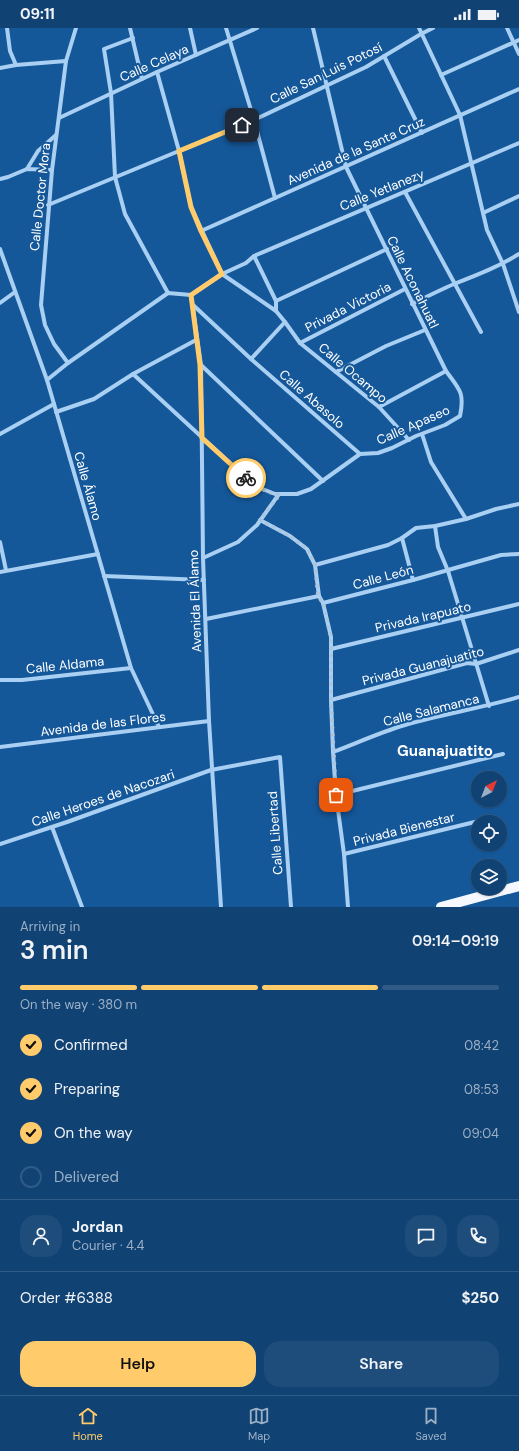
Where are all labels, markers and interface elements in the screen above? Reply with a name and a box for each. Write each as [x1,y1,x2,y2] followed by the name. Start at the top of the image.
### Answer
[20,4,55,24] text: 09:11
[267,38,385,108] street label: Calle San Luis Potosí
[117,40,191,86] street label: Calle Celaya
[225,108,259,142] pin
[285,113,427,189] street label: Avenida de la Santa Cruz
[231,114,253,136] icon: home
[26,142,54,252] street label: Calle Doctor Mora
[337,165,427,215] street label: Calle Yetlanezy
[383,233,443,331] street label: Calle Aconahuatl
[302,278,394,336] street label: Privada Victoria
[315,339,391,407] street label: Calle Ocampo
[276,366,349,432] street label: Calle Abasolo
[374,401,453,449] street label: Calle Apaseo
[70,449,107,523] street label: Calle Álamo
[226,458,266,498] courier
[235,467,257,489] icon: bike
[184,549,205,653] street label: Avenida El Álamo
[351,561,415,593] street label: Calle León
[373,598,473,636] street label: Privada Irapuato
[360,643,486,689] street label: Privada Guanajuatito
[25,652,105,678] street label: Calle Aldama
[381,690,481,730] street label: Calle Salamanca
[39,708,167,740] street label: Avenida de las Flores
[397,741,493,761] district label: Guanajuatito
[29,766,177,830] street label: Calle Heroes de Nacozari
[471,771,507,807] north arrow
[471,771,507,895] map controls
[319,778,353,812] pin
[325,784,347,806] icon: bag
[264,791,286,875] street label: Calle Libertad
[351,808,457,850] street label: Privada Bienestar
[471,815,507,851] button: locate
[471,859,507,895] button: layers
[20,918,80,935] text: Arriving in
[412,931,499,951] text: 09:14–09:19
[20,933,89,967] text: 3 min
[20,996,137,1013] text: On the way · 380 m
[20,1034,42,1056] icon: check
[54,1035,128,1055] text: Confirmed
[464,1037,499,1054] text: 08:42
[20,1078,42,1100] icon: check
[54,1079,120,1099] text: Preparing
[464,1081,499,1098] text: 08:53
[20,1122,42,1144] icon: check
[54,1123,133,1143] text: On the way
[463,1125,499,1142] text: 09:04
[54,1167,119,1187] text: Delivered
[20,1215,62,1257] button: person
[405,1215,447,1257] button: chat
[457,1215,499,1257] button: phone
[72,1217,123,1237] text: Jordan
[72,1237,144,1254] text: Courier · 4.4
[20,1288,113,1308] text: Order #6388
[461,1288,499,1308] text: $250
[20,1341,256,1387] button: Help
[264,1341,499,1387] button: Share
[73,1405,103,1443] tab: Home
[248,1405,270,1443] tab: Map
[415,1405,446,1443] tab: Saved

